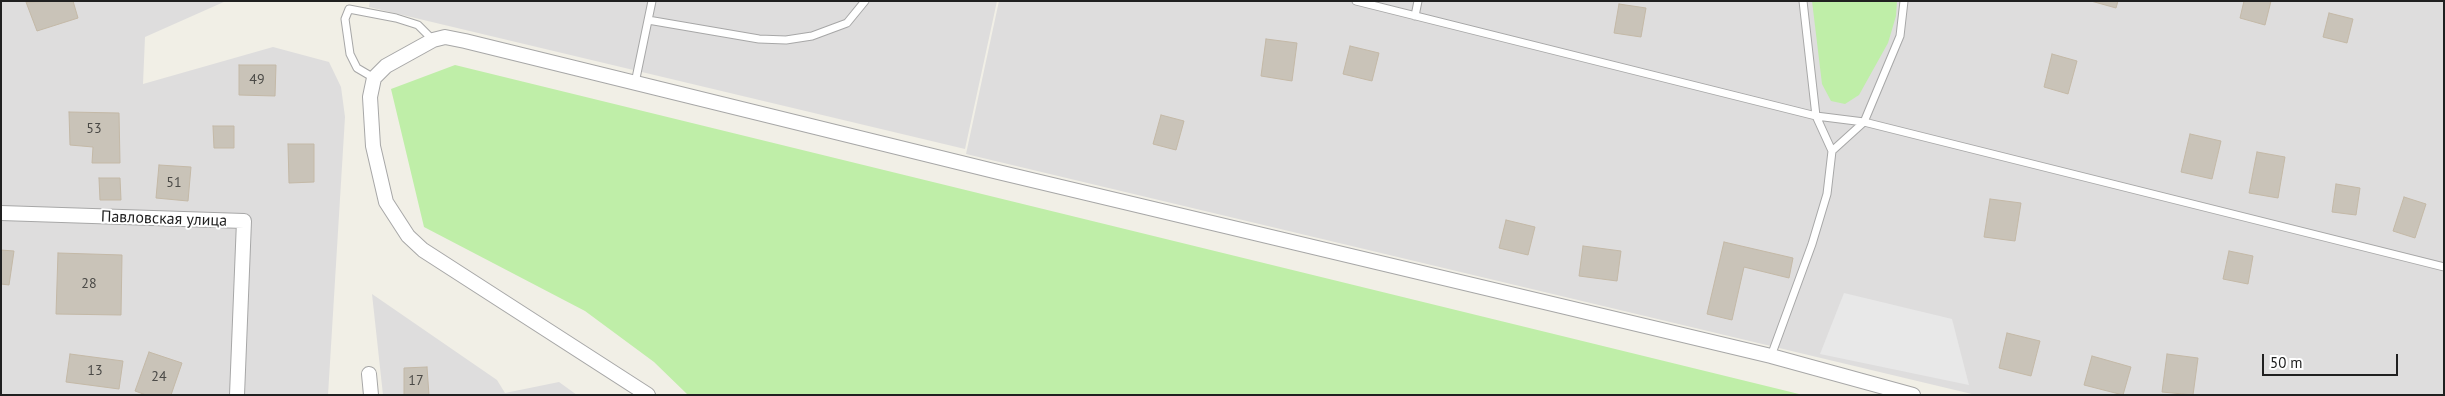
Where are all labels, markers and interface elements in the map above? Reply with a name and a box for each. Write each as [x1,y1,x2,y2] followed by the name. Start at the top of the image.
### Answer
[249,72,265,88] house number: 49
[86,121,102,137] house number: 53
[166,175,182,191] house number: 51
[100,207,228,231] street label: Павловская улица
[81,276,97,292] house number: 28
[2265,344,2401,376] scale bar
[2270,353,2303,372] text: 50 m
[87,363,103,379] house number: 13
[151,369,167,385] house number: 24
[408,373,424,389] house number: 17

